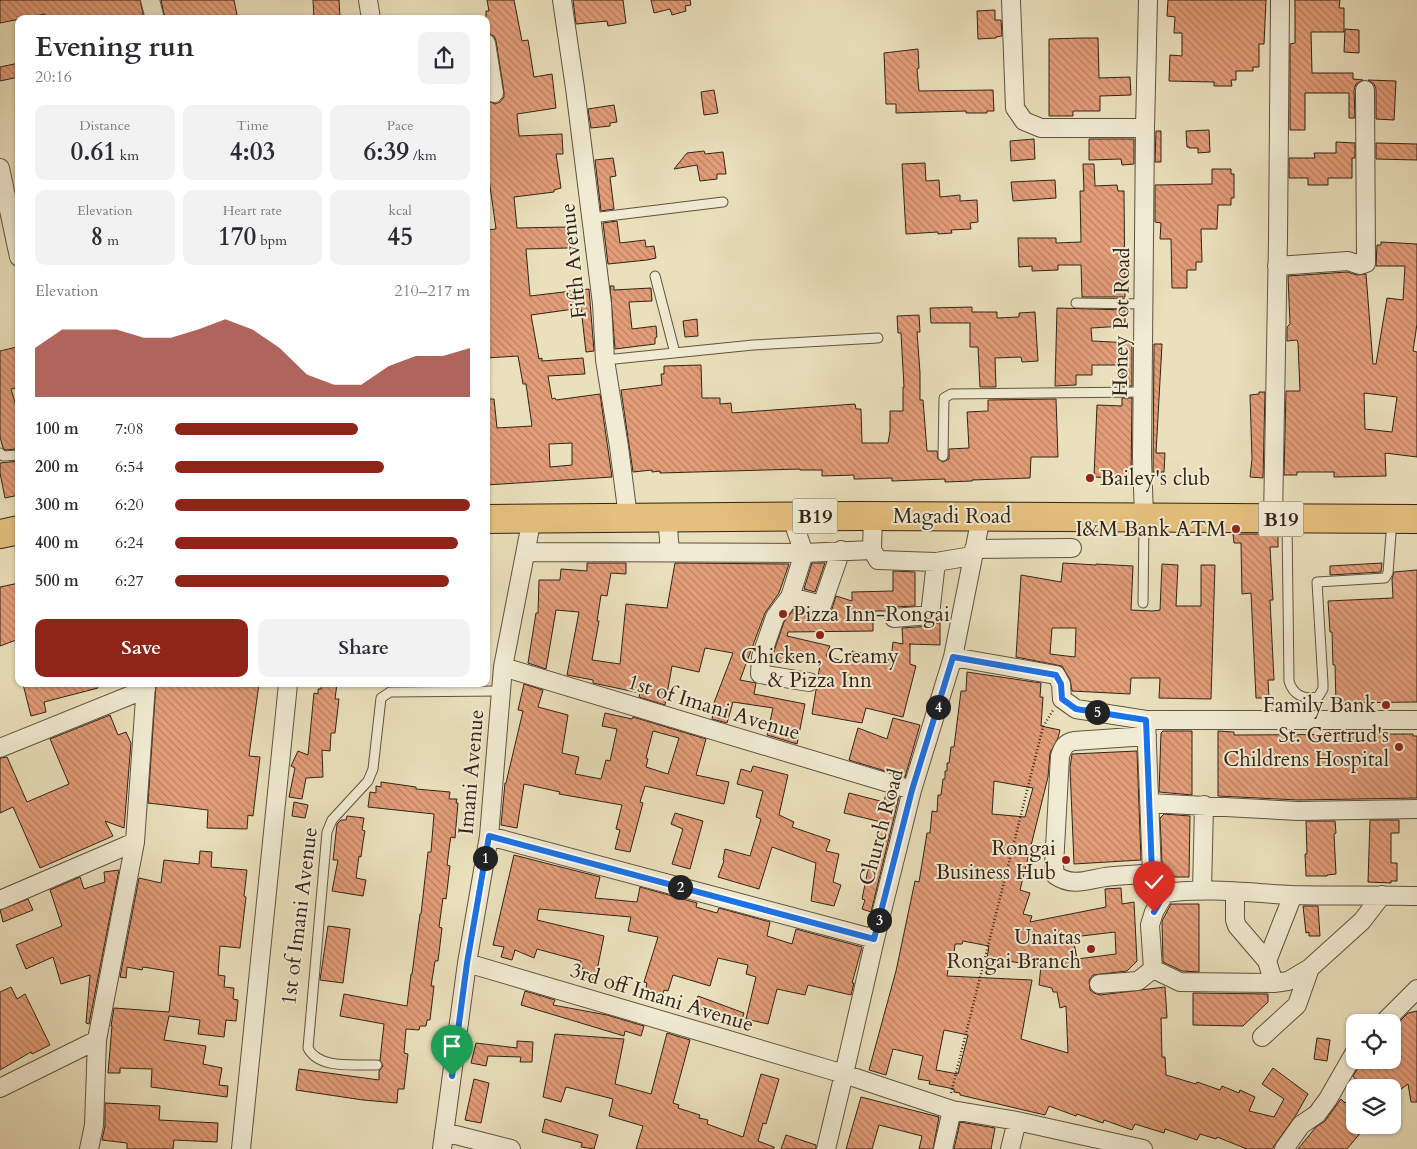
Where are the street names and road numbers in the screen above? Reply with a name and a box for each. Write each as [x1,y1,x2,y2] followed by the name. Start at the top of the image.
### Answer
[553,202,594,320] street label: Fifth Avenue
[1106,247,1137,397] street label: Honey Pot Road
[792,498,838,534] road number: B19
[893,502,1011,531] street label: Magadi Road
[1258,502,1304,536] road number: B19
[624,667,804,748] street label: 1st of Imani Avenue
[452,708,491,836] street label: Imani Avenue
[852,766,911,889] street label: Church Road
[274,825,325,1007] street label: 1st of Imani Avenue
[567,956,757,1039] street label: 3rd off Imani Avenue

